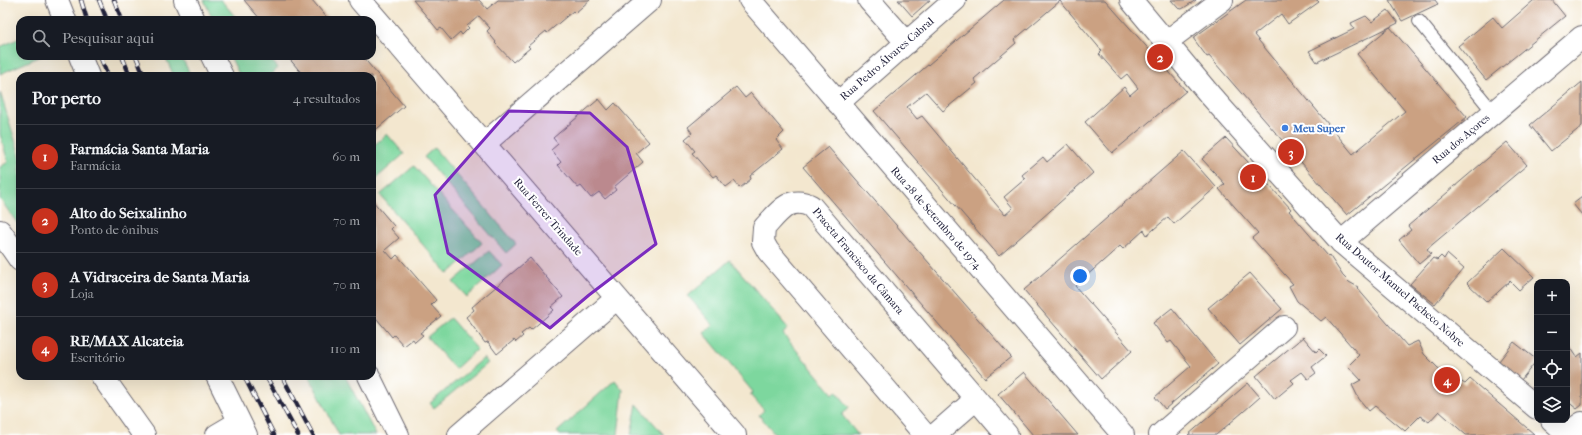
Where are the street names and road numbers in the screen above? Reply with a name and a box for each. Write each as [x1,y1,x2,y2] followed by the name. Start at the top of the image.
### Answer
[838,15,936,103] street label: Rua Pedro Álvares Cabral
[1430,111,1492,167] street label: Rua dos Açores
[888,164,984,272] street label: Rua 28 de Setembro de 1974
[511,176,585,259] street label: Rua Ferrer Trindade
[810,205,907,318] street label: Praceta Francisco da Câmara
[1333,230,1468,350] street label: Rua Doutor Manuel Pacheco Nobre

